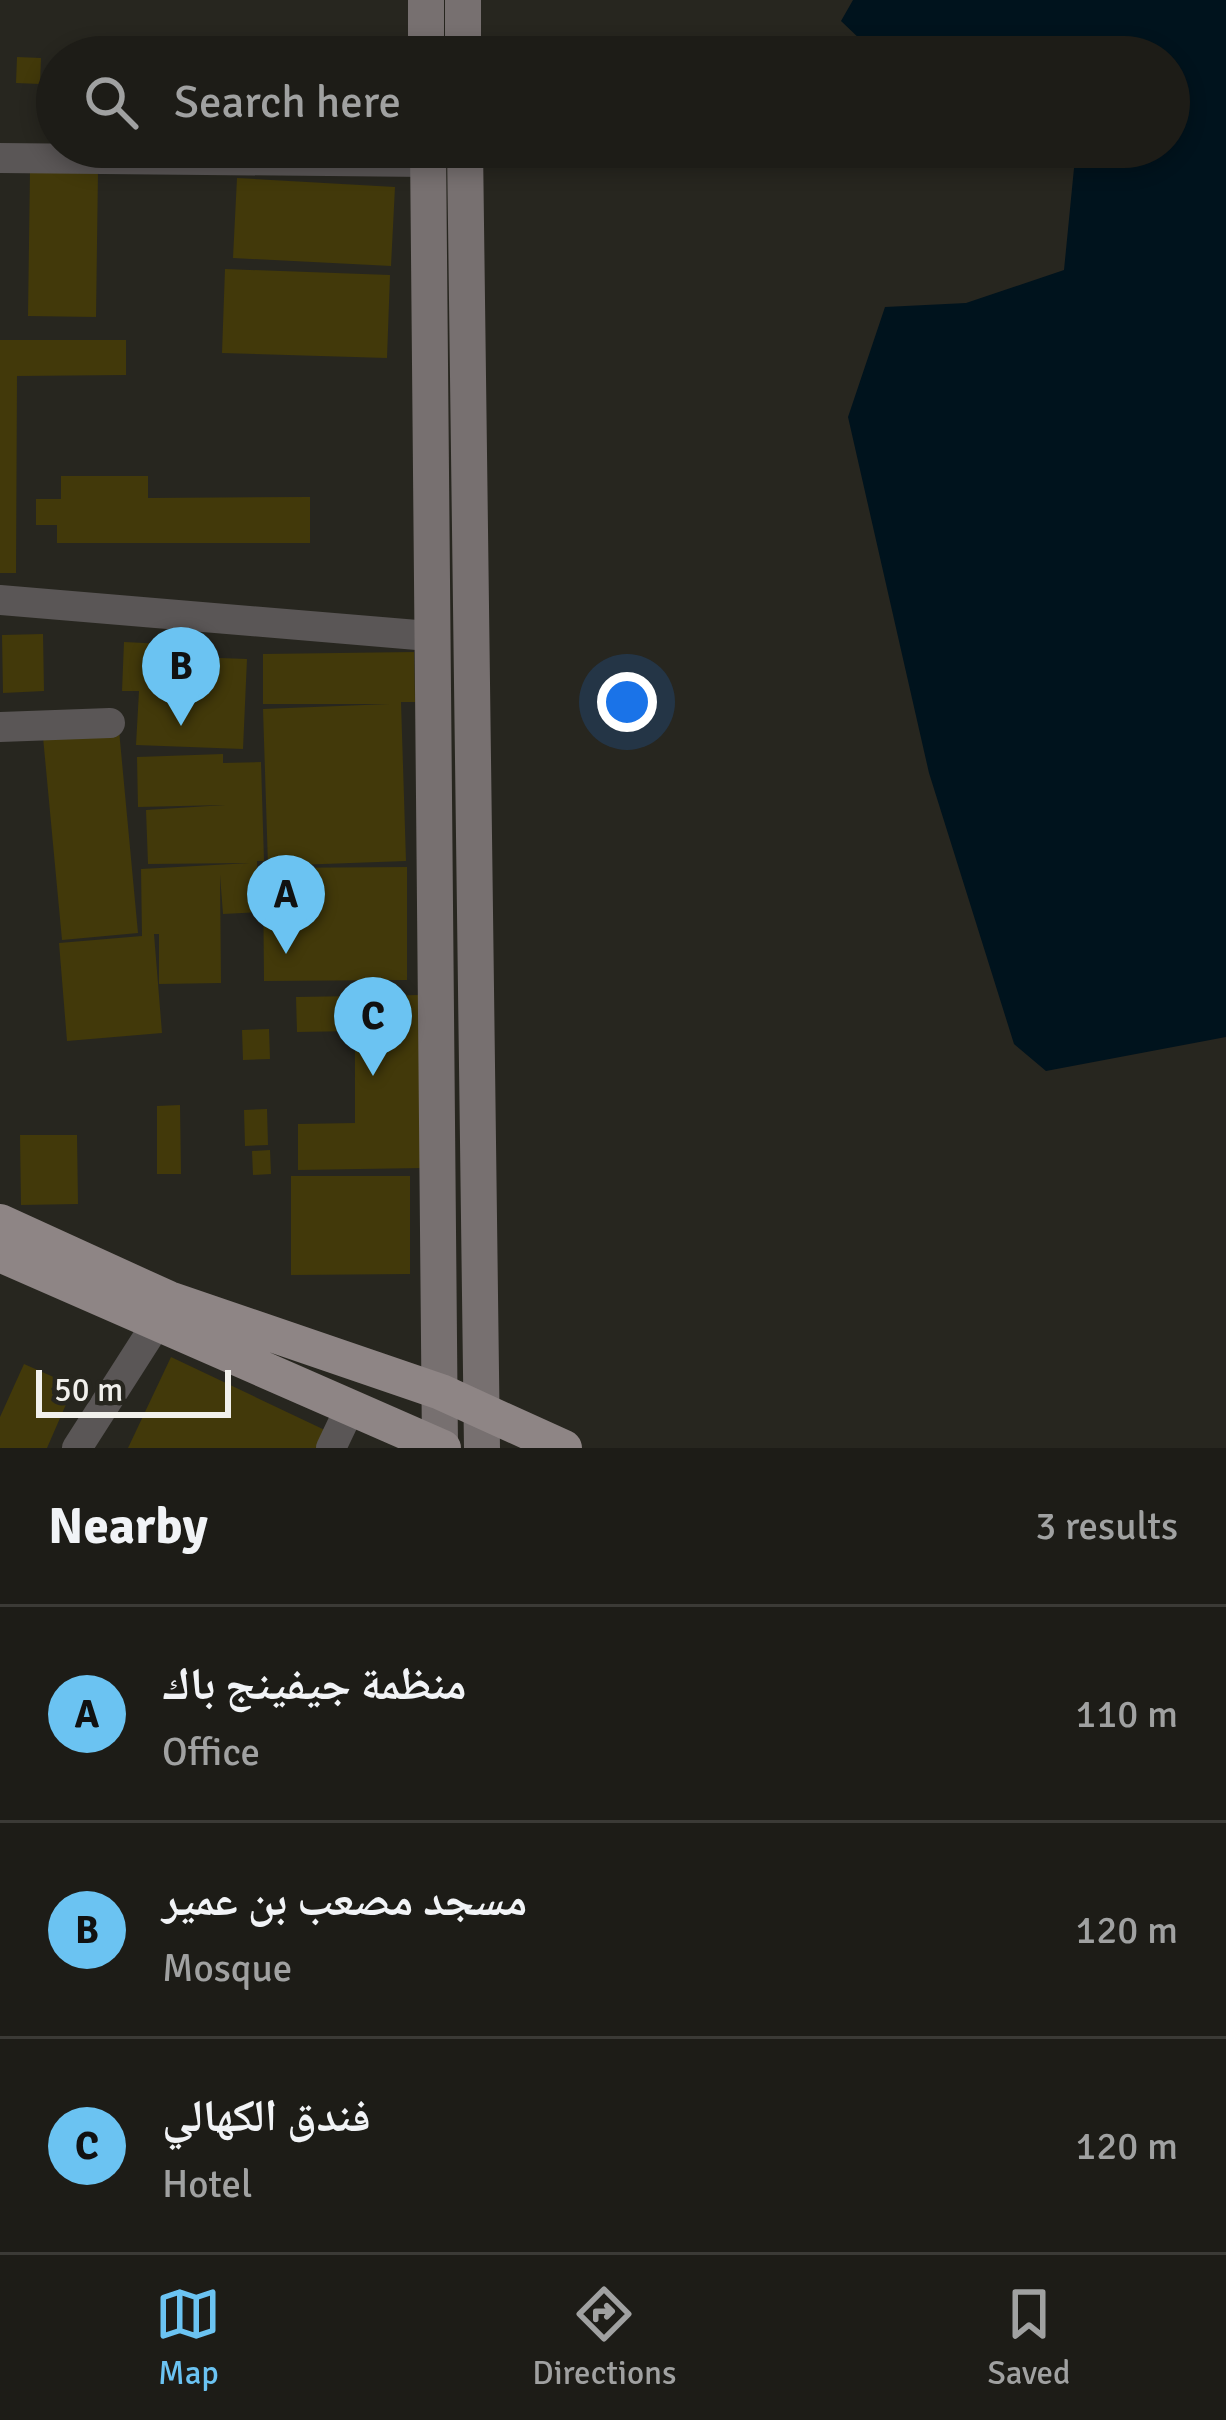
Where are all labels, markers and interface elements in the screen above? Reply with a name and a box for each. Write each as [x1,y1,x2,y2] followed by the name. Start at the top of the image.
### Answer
[36,36,1190,168] search box
[78,69,144,135] icon: search
[174,75,401,130] text: Search here
[142,627,220,726] pin: B
[597,672,657,732] your location
[247,855,325,954] pin: A
[334,977,412,1076] pin: C
[36,1364,231,1417] scale bar
[54,1370,123,1411] text: 50 m
[48,1495,208,1558] text: Nearby
[1035,1502,1178,1550] text: 3 results
[162,1657,467,1712] text: منظمة جيفينج باك
[75,1690,99,1738] text: A
[1075,1690,1178,1738] text: 110 m
[162,1728,260,1776] text: Office
[162,1873,527,1928] text: مسجد مصعب بن عمير
[75,1906,99,1954] text: B
[1075,1906,1178,1954] text: 120 m
[162,1944,292,1992] text: Mosque
[162,2089,371,2144] text: فندق الكهالي
[75,2122,99,2170] text: C
[1075,2122,1178,2170] text: 120 m
[162,2160,253,2208] text: Hotel
[155,2281,221,2394] tab: Map
[532,2281,677,2394] tab: Directions
[987,2281,1071,2394] tab: Saved

